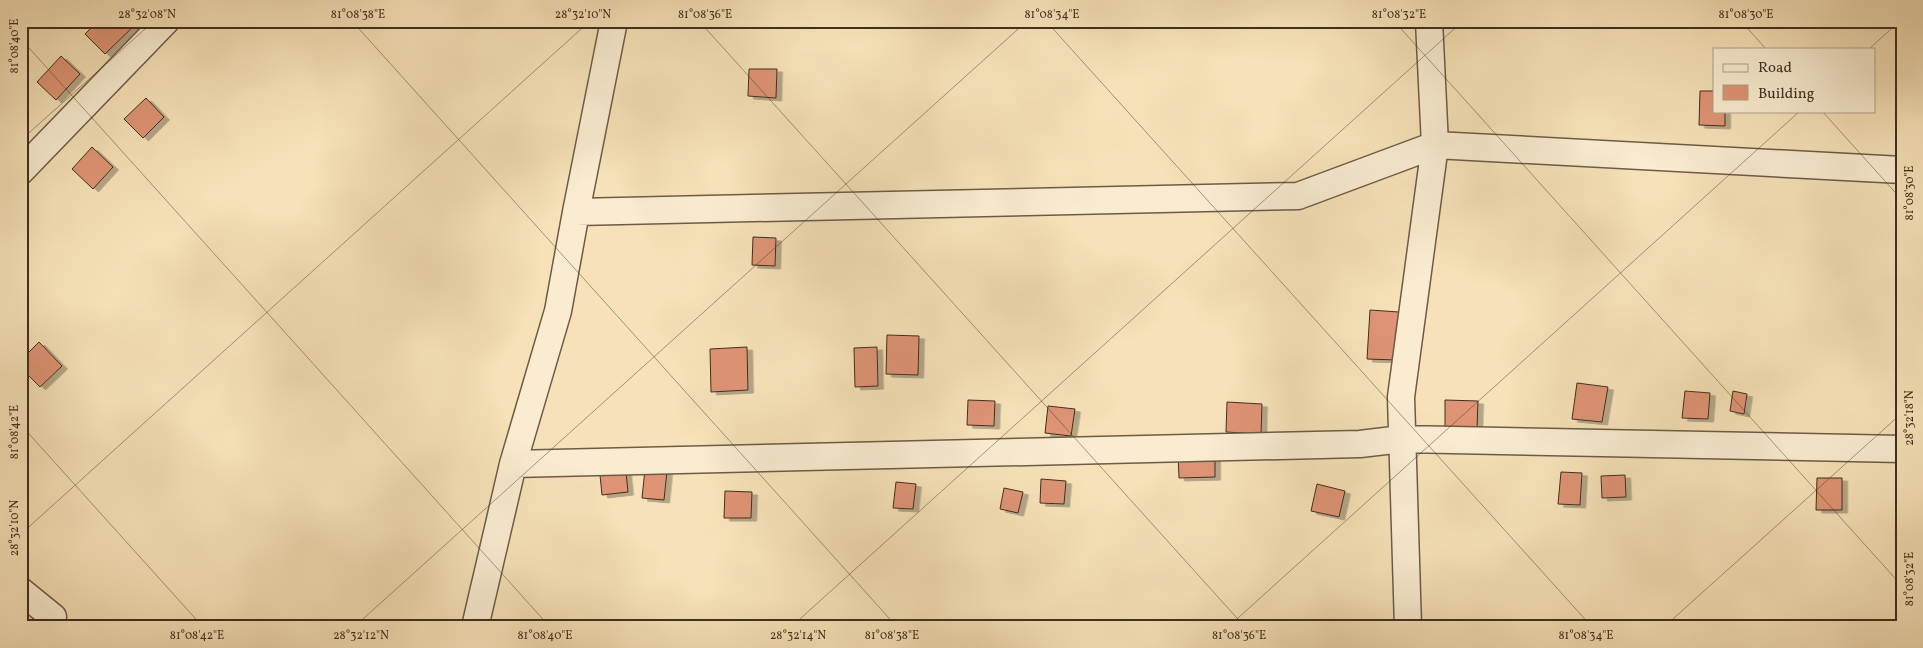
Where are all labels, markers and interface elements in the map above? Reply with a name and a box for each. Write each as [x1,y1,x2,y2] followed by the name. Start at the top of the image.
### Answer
[118,7,176,23] text: 28°32'08"N
[331,7,385,23] text: 81°08'38"E
[555,7,611,23] text: 28°32'10"N
[678,7,732,23] text: 81°08'36"E
[1025,7,1079,23] text: 81°08'34"E
[1372,7,1426,23] text: 81°08'32"E
[1719,7,1773,23] text: 81°08'30"E
[7,19,23,73] text: 81°08'40"E
[1713,48,1876,112] legend
[1758,58,1792,79] text: Road
[1758,84,1815,105] text: Building
[1902,166,1918,220] text: 81°08'30"E
[1902,390,1918,446] text: 28°32'18"N
[7,405,23,459] text: 81°08'42"E
[7,500,23,556] text: 28°32'10"N
[1902,552,1918,606] text: 81°08'32"E
[170,628,224,644] text: 81°08'42"E
[333,628,389,644] text: 28°32'12"N
[518,628,572,644] text: 81°08'40"E
[770,628,826,644] text: 28°32'14"N
[865,628,919,644] text: 81°08'38"E
[1212,628,1266,644] text: 81°08'36"E
[1559,628,1613,644] text: 81°08'34"E

